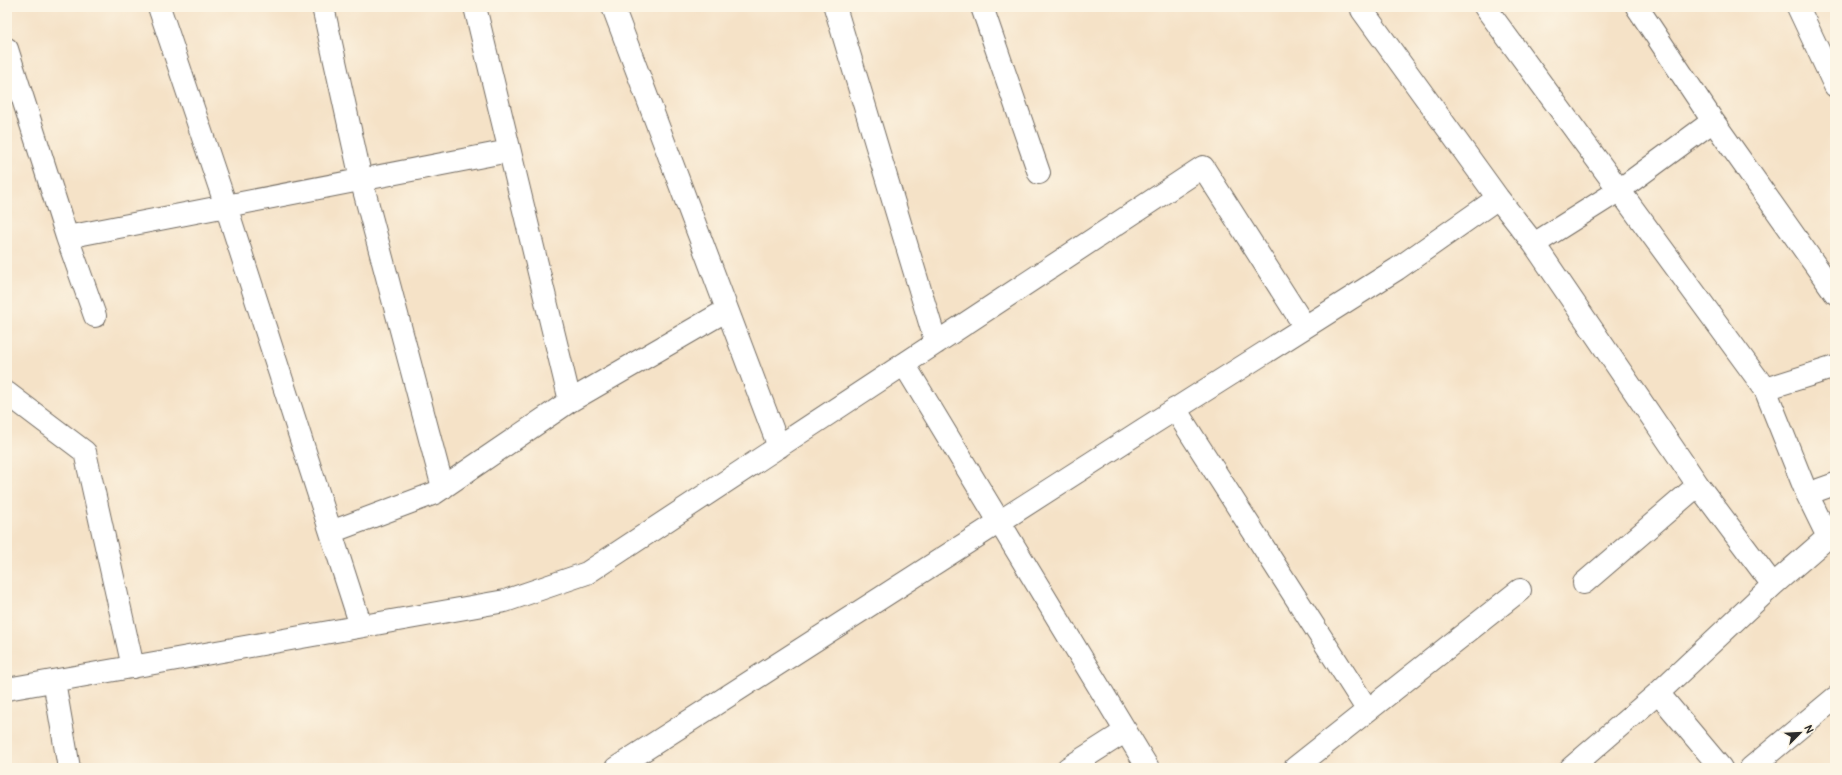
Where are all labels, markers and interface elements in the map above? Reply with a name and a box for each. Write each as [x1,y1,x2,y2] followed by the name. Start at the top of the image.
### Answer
[1780,713,1820,753] north arrow
[1801,723,1816,736] text: N

